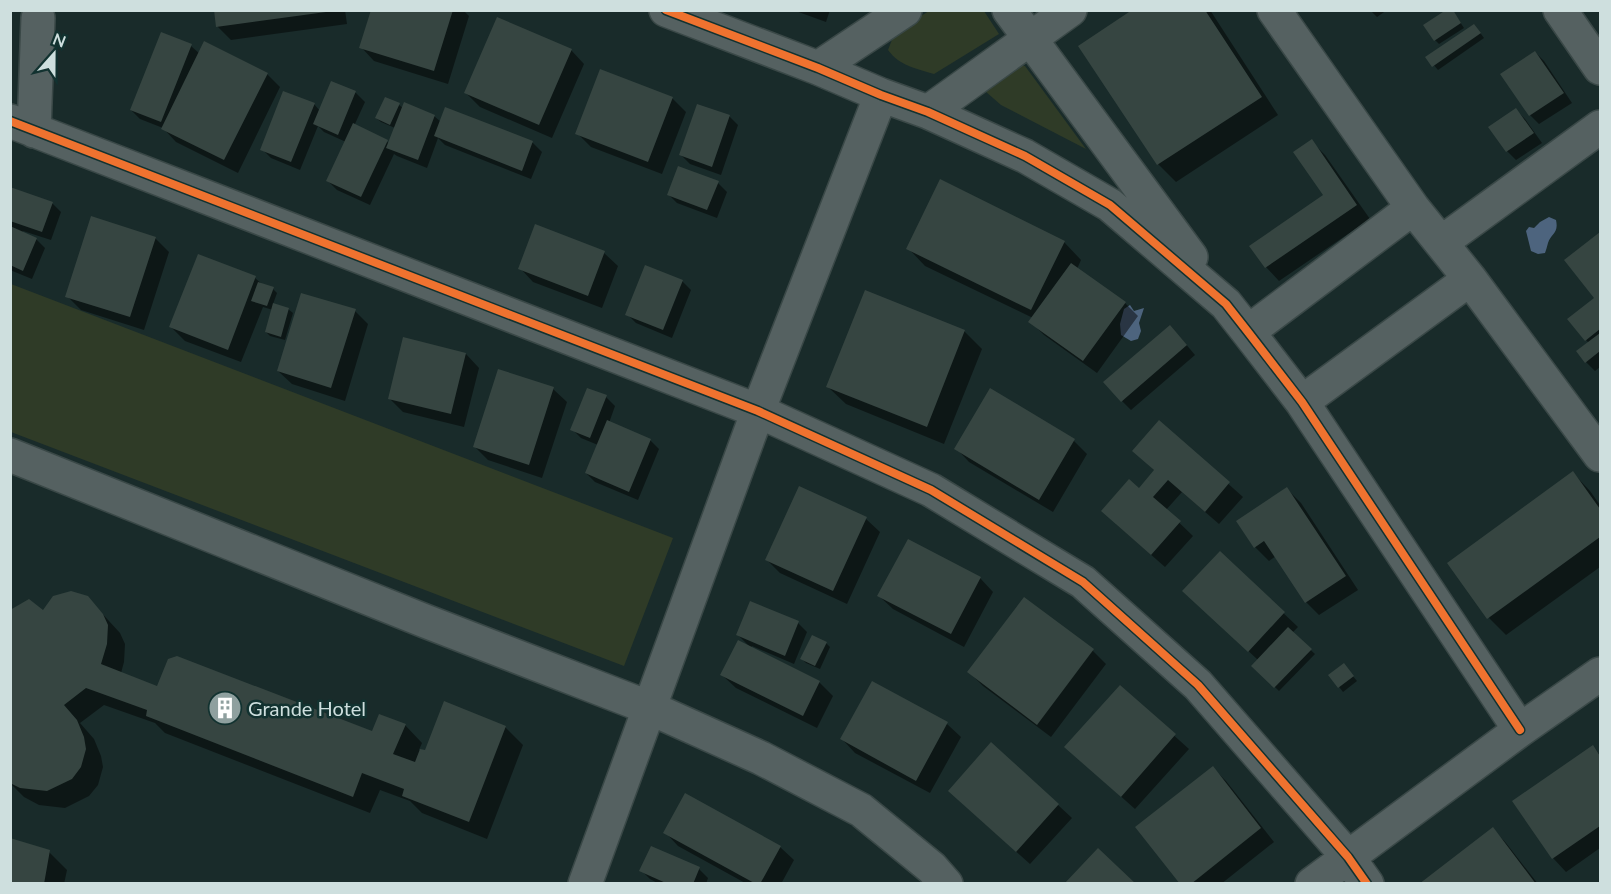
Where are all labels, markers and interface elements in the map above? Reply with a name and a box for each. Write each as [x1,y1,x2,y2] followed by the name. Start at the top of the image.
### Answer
[24,24,84,84] north arrow
[50,28,69,51] text: N
[207,690,243,726] building icon: Grande Hotel
[248,696,366,720] place label: Grande Hotel

